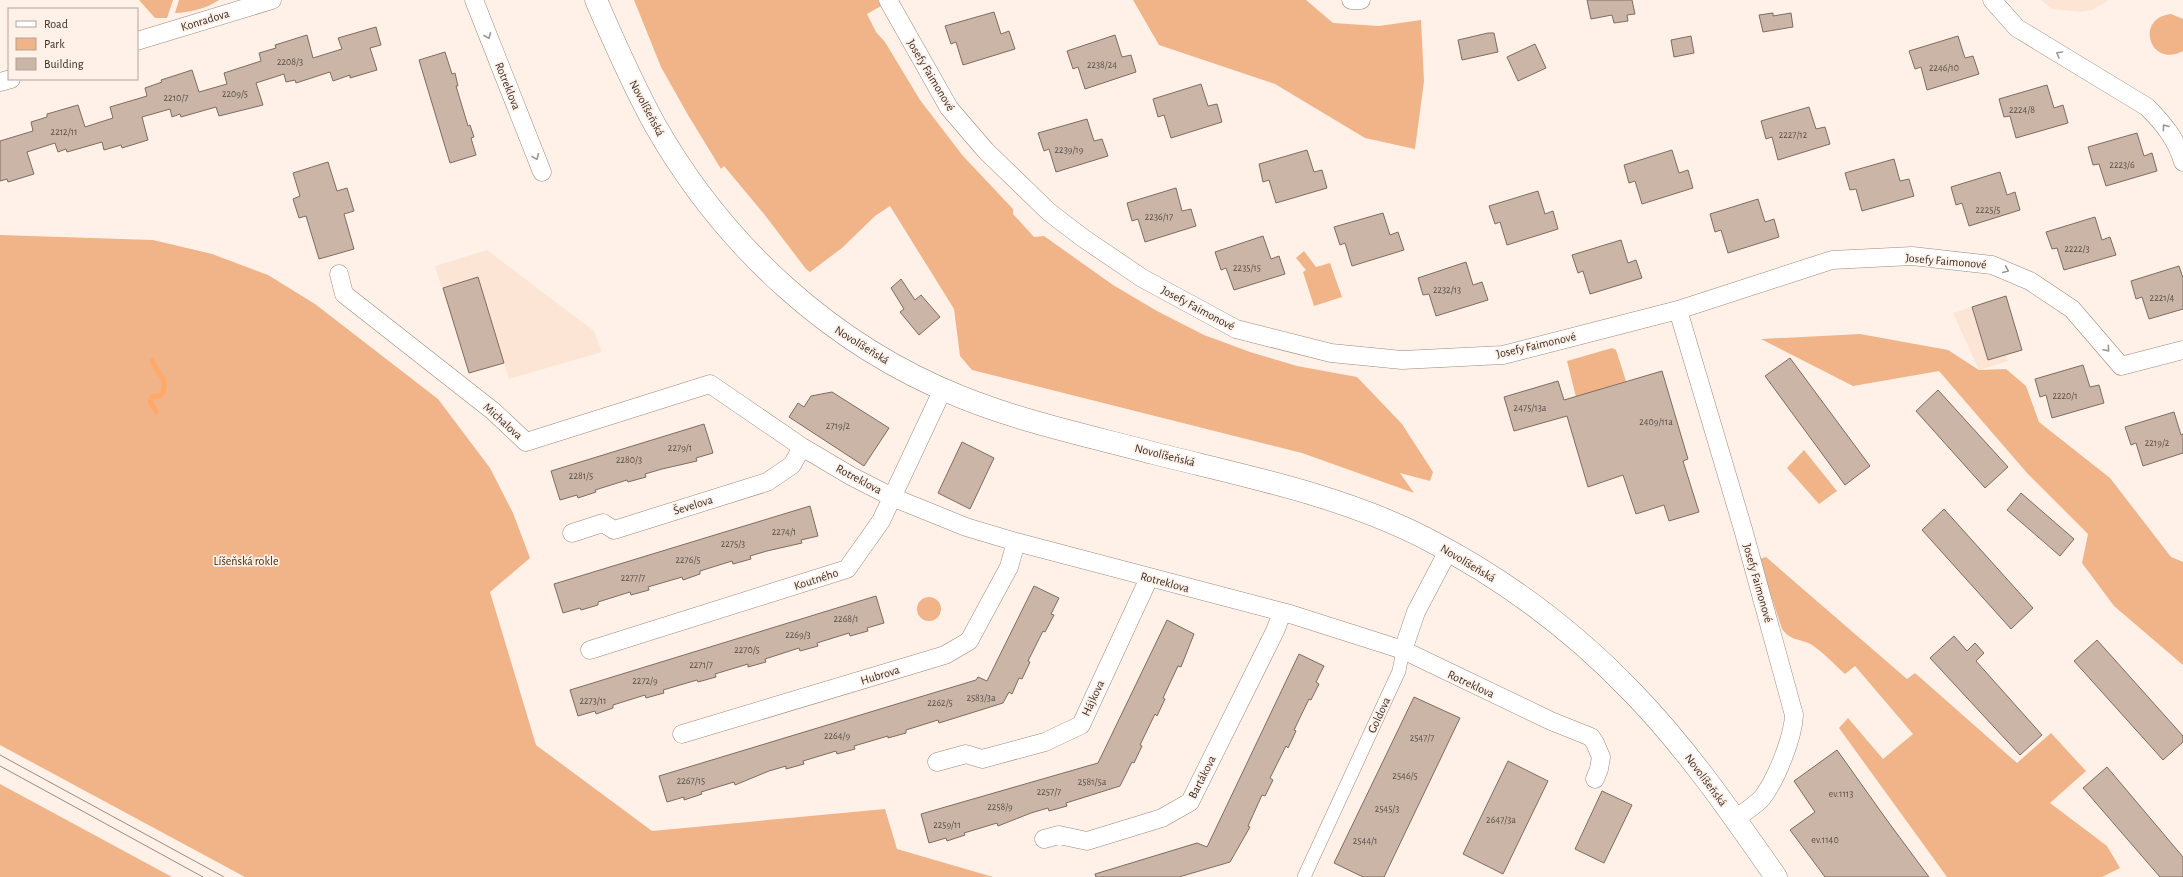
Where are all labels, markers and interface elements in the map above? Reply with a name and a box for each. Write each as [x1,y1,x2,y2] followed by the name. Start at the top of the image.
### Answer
[179,7,231,33] street label: Konradova
[8,8,138,80] legend
[44,18,68,30] text: Road
[483,32,491,40] one-way arrow
[904,37,957,113] street label: Josefy Faimonové
[44,38,65,50] text: Park
[2056,51,2063,58] one-way arrow
[277,57,303,67] house number: 2208/3
[44,58,84,70] text: Building
[1087,60,1117,70] house number: 2238/24
[493,61,523,112] street label: Rotreklova
[1929,63,1959,73] house number: 2246/10
[627,78,667,138] street label: Novolíšeňská
[222,89,248,99] house number: 2209/5
[164,93,188,103] house number: 2210/7
[2009,105,2035,115] house number: 2224/8
[2163,125,2170,132] one-way arrow
[51,127,77,137] house number: 2212/11
[1779,130,1808,140] house number: 2227/12
[1055,145,1084,155] house number: 2239/19
[531,154,539,161] one-way arrow
[2109,160,2135,170] house number: 2223/6
[1976,205,2000,215] house number: 2225/5
[1145,212,1173,222] house number: 2236/17
[2064,244,2090,254] house number: 2222/3
[1905,251,1987,272] street label: Josefy Faimonové
[1233,263,1261,273] house number: 2235/15
[2002,266,2009,274] one-way arrow
[1159,284,1237,333] street label: Josefy Faimonové
[1433,285,1461,295] house number: 2232/13
[2150,293,2175,303] house number: 2221/4
[833,324,892,367] street label: Novolíšeňská
[1495,330,1577,361] street label: Josefy Faimonové
[2102,344,2109,352] one-way arrow
[2052,391,2078,401] house number: 2220/1
[481,401,525,442] street label: Michalova
[1514,403,1547,413] house number: 2475/13a
[1639,417,1673,427] house number: 2409/11a
[826,421,851,431] house number: 2719/2
[2145,438,2170,448] house number: 2219/2
[1134,442,1197,468] street label: Novolíšeňská
[668,443,692,453] house number: 2279/1
[616,455,642,465] house number: 2280/3
[834,462,884,496] street label: Rotreklova
[569,471,593,481] house number: 2281/5
[672,492,715,517] street label: Ševelova
[772,527,796,537] house number: 2274/1
[721,539,745,549] house number: 2275/3
[1438,542,1498,584] street label: Novolíšeňská
[1740,542,1775,624] street label: Josefy Faimonové
[214,555,278,567] park label: Líšeňská rokle
[675,555,701,565] house number: 2276/5
[792,566,840,592] street label: Koutného
[1139,570,1191,594] street label: Rotreklova
[621,573,645,583] house number: 2277/7
[834,614,858,624] house number: 2268/1
[785,630,811,640] house number: 2269/3
[734,645,760,655] house number: 2270/5
[689,660,713,670] house number: 2271/7
[859,663,901,687] street label: Hubrova
[1446,668,1497,700] street label: Rotreklova
[632,676,658,686] house number: 2272/9
[1080,678,1108,718] street label: Hájkova
[966,693,996,703] house number: 2583/3a
[1365,695,1393,735] street label: Goldova
[579,696,607,706] house number: 2273/11
[927,698,953,708] house number: 2262/5
[824,731,850,741] house number: 2264/9
[1410,733,1434,743] house number: 2547/7
[1683,752,1730,809] street label: Novolíšeňská
[1186,753,1218,800] street label: Bartákova
[1392,771,1418,781] house number: 2546/5
[677,776,705,786] house number: 2267/15
[1078,777,1107,787] house number: 2581/5a
[1037,787,1061,797] house number: 2257/7
[1829,789,1853,799] house number: ev.1113
[987,802,1013,812] house number: 2258/9
[1375,804,1399,814] house number: 2545/3
[1486,815,1516,825] house number: 2647/3a
[933,820,961,830] house number: 2259/11
[1811,835,1839,845] house number: ev.1140
[1353,836,1377,846] house number: 2544/1

